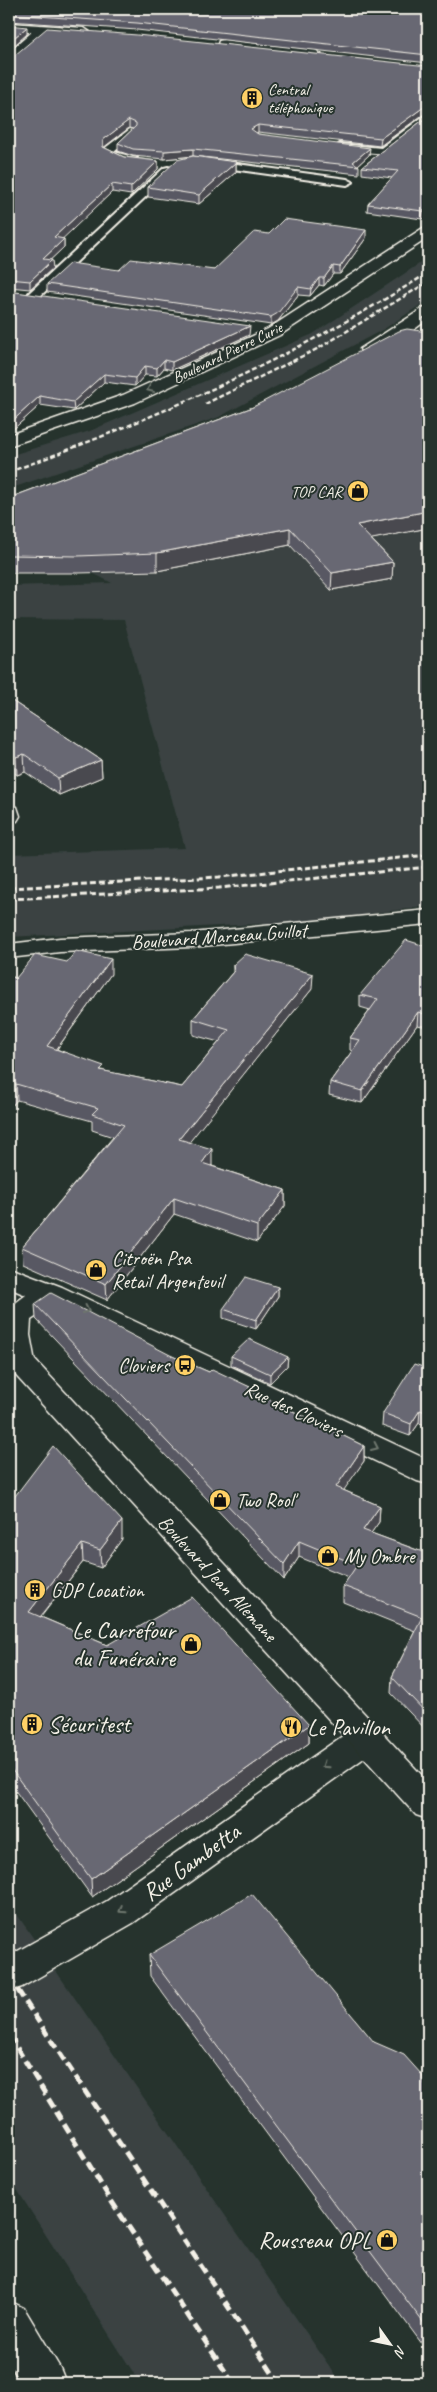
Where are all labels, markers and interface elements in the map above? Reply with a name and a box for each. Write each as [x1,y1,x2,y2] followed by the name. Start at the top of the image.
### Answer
[268,80,335,118] place label: Central téléphonique
[240,86,264,110] building icon: Central téléphonique
[169,317,287,388] street label: Boulevard Pierre Curie
[146,383,155,394] one-way arrow
[346,479,370,503] shop icon: TOP CAR
[291,482,344,502] place label: TOP CAR
[130,918,311,955] street label: Boulevard Marceau Guillot
[112,1246,227,1294] place label: Citroën Psa Retail Argenteuil
[84,1258,108,1282] shop icon: Citroën Psa Retail Argenteuil
[81,1304,90,1314] one-way arrow
[118,1353,171,1378] place label: Cloviers
[173,1353,197,1377] bus stop icon: Cloviers
[241,1376,349,1444] street label: Rue des Cloviers
[370,1441,379,1451] one-way arrow
[208,1488,232,1512] shop icon: Two Rool'
[236,1488,299,1513] place label: Two Rool'
[153,1510,284,1648] street label: Boulevard Jean Allemane
[316,1544,340,1568] shop icon: My Ombre
[344,1544,416,1569] place label: My Ombre
[23,1578,47,1602] building icon: GDP Location
[51,1578,145,1603] place label: GDP Location
[72,1615,177,1673] place label: Le Carrefour du Funéraire
[179,1632,203,1656] shop icon: Le Carrefour du Funéraire
[48,1709,132,1739] place label: Sécuritest
[20,1712,44,1736] building icon: Sécuritest
[307,1712,391,1742] place label: Le Pavillon
[279,1715,303,1739] restaurant icon: Le Pavillon
[322,1759,331,1768] one-way arrow
[136,1816,247,1908] street label: Rue Gambetta
[118,1904,128,1913] one-way arrow
[258,2225,372,2255] place label: Rousseau OPL
[375,2228,399,2252] shop icon: Rousseau OPL
[364,2320,414,2370] north arrow
[390,2343,410,2361] text: N

